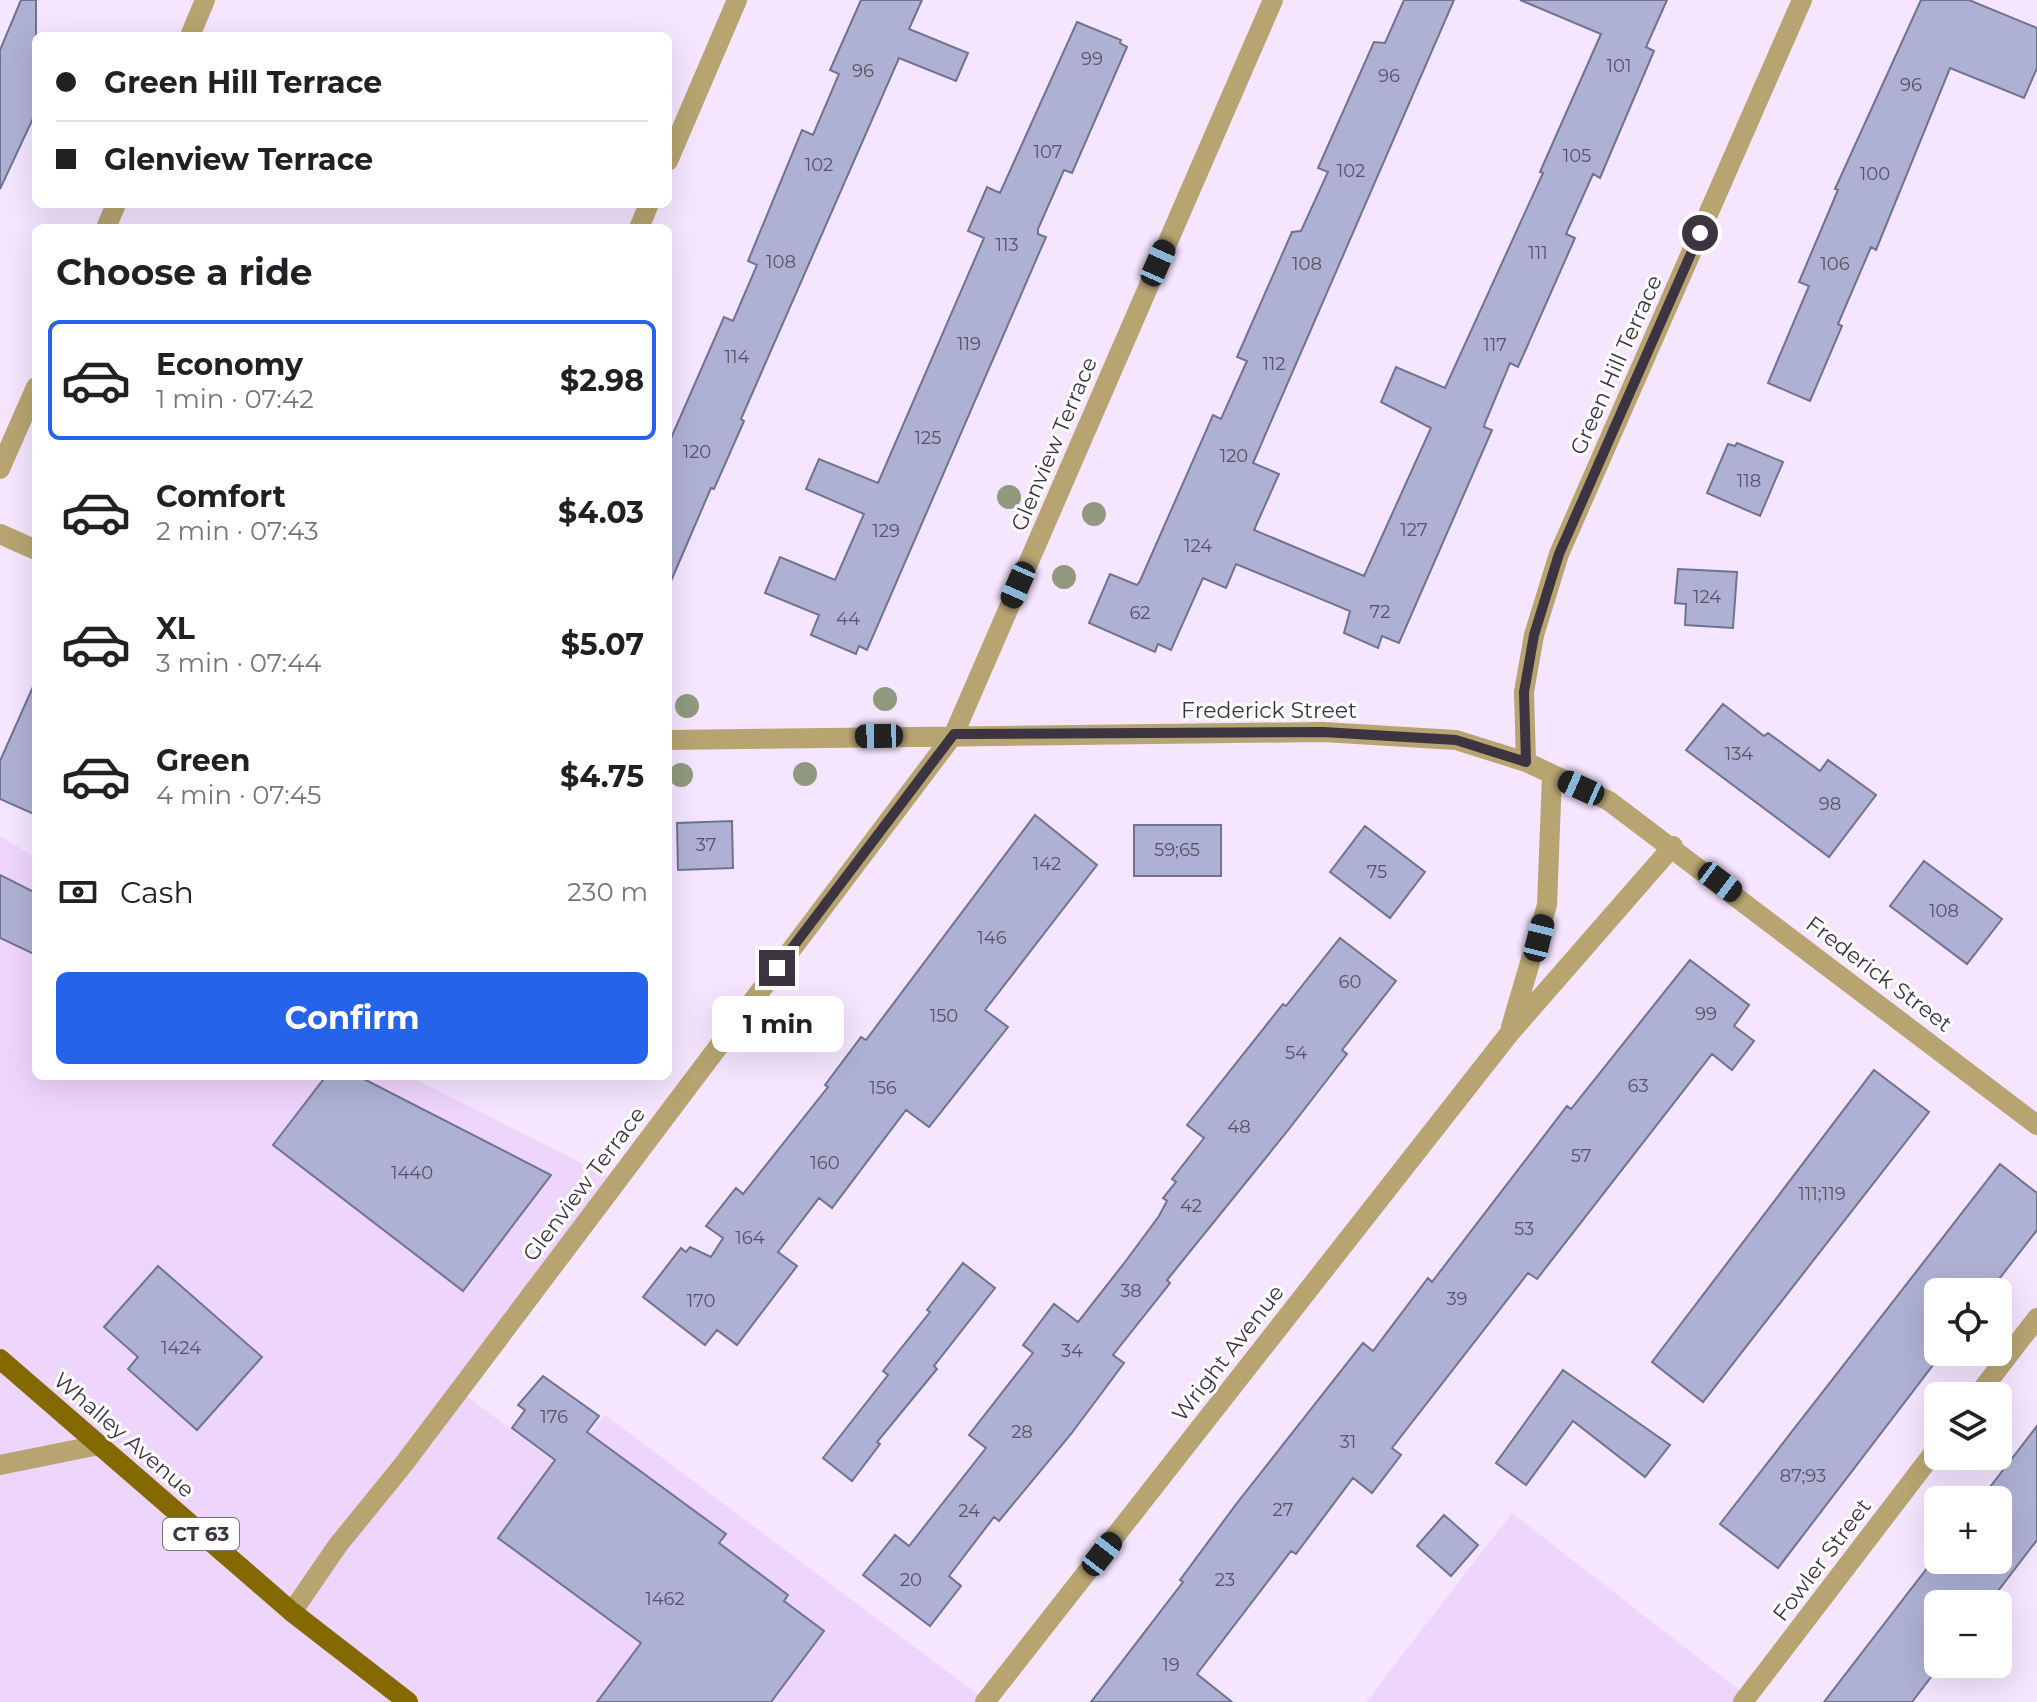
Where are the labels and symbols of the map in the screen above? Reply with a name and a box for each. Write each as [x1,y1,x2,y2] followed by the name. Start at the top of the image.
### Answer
[1081,48,1103,70] house number: 99
[1607,55,1631,77] house number: 101
[852,60,874,82] house number: 96
[1378,65,1400,87] house number: 96
[1900,74,1922,96] house number: 96
[1034,141,1062,163] house number: 107
[1563,145,1591,167] house number: 105
[805,154,833,176] house number: 102
[1337,160,1365,182] house number: 102
[1860,163,1890,185] house number: 100
[1682,215,1718,251] route start
[995,234,1019,256] house number: 113
[1137,236,1179,290] car
[1528,242,1548,264] house number: 111
[766,251,796,273] house number: 108
[1292,253,1322,275] house number: 108
[1820,253,1850,275] house number: 106
[1564,271,1668,459] street label: Green Hill Terrace
[957,333,981,355] house number: 119
[1483,334,1507,356] house number: 117
[725,346,750,368] house number: 114
[1005,353,1103,535] street label: Glenview Terrace
[1262,353,1286,375] house number: 112
[915,427,941,449] house number: 125
[683,441,711,463] house number: 120
[1220,445,1248,467] house number: 120
[1737,470,1761,492] house number: 118
[1400,519,1428,541] house number: 127
[872,520,900,542] house number: 129
[1184,535,1212,557] house number: 124
[997,558,1039,612] car
[1693,586,1721,608] house number: 124
[1370,601,1390,623] house number: 72
[1129,602,1151,624] house number: 62
[836,608,860,630] house number: 44
[1181,697,1357,724] street label: Frederick Street
[855,724,903,748] car
[1725,743,1753,765] house number: 134
[1554,767,1608,809] car
[1819,793,1841,815] house number: 98
[696,834,716,856] house number: 37
[1154,839,1200,861] house number: 59;65
[1033,853,1061,875] house number: 142
[1694,858,1746,906] car
[1367,861,1387,883] house number: 75
[1929,900,1959,922] house number: 108
[1801,910,1957,1038] street label: Frederick Street
[1522,912,1556,964] car
[977,927,1007,949] house number: 146
[759,950,795,986] route end
[1339,971,1361,993] house number: 60
[711,996,843,1052] callout: 1 min
[1695,1003,1717,1025] house number: 99
[930,1005,958,1027] house number: 150
[1285,1042,1307,1064] house number: 54
[1627,1075,1649,1097] house number: 63
[869,1077,897,1099] house number: 156
[517,1101,651,1267] street label: Glenview Terrace
[1227,1116,1251,1138] house number: 48
[1571,1145,1591,1167] house number: 57
[810,1152,840,1174] house number: 160
[391,1162,433,1184] house number: 1440
[1798,1183,1846,1205] house number: 111;119
[1180,1195,1202,1217] house number: 42
[1514,1218,1534,1240] house number: 53
[735,1227,765,1249] house number: 164
[1166,1279,1290,1427] street label: Wright Avenue
[1120,1280,1142,1302] house number: 38
[1446,1288,1468,1310] house number: 39
[687,1290,715,1312] house number: 170
[161,1337,201,1359] house number: 1424
[1061,1340,1083,1362] house number: 34
[48,1367,200,1503] street label: Whalley Avenue
[540,1406,568,1428] house number: 176
[1011,1421,1033,1443] house number: 28
[1340,1431,1356,1453] house number: 31
[1780,1465,1826,1487] house number: 87;93
[1767,1493,1877,1627] street label: Fowler Street
[1273,1499,1293,1521] house number: 27
[958,1500,980,1522] house number: 24
[163,1518,239,1550] road number: CT 63
[1078,1528,1126,1580] car
[900,1569,922,1591] house number: 20
[1215,1569,1235,1591] house number: 23
[645,1588,685,1610] house number: 1462
[1162,1654,1180,1676] house number: 19

